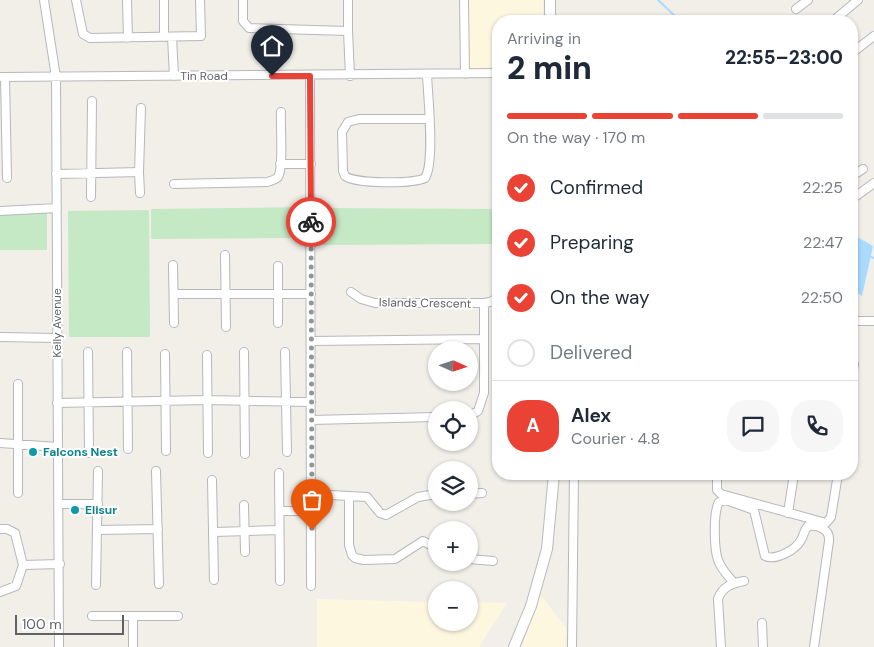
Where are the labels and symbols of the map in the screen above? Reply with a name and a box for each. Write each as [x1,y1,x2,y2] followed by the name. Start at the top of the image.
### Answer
[251,25,293,76] pin
[180,68,228,84] street label: Tin Road
[286,197,336,247] courier
[49,288,65,358] street label: Kelly Avenue
[379,294,472,312] street label: Islands Crescent
[428,341,478,391] north arrow
[43,444,118,460] place label: Falcons Nest
[27,446,39,458] marker: Falcons Nest
[291,479,333,530] pin
[85,502,117,518] place label: Elisur
[69,504,81,516] marker: Elisur
[15,612,124,635] scale bar

